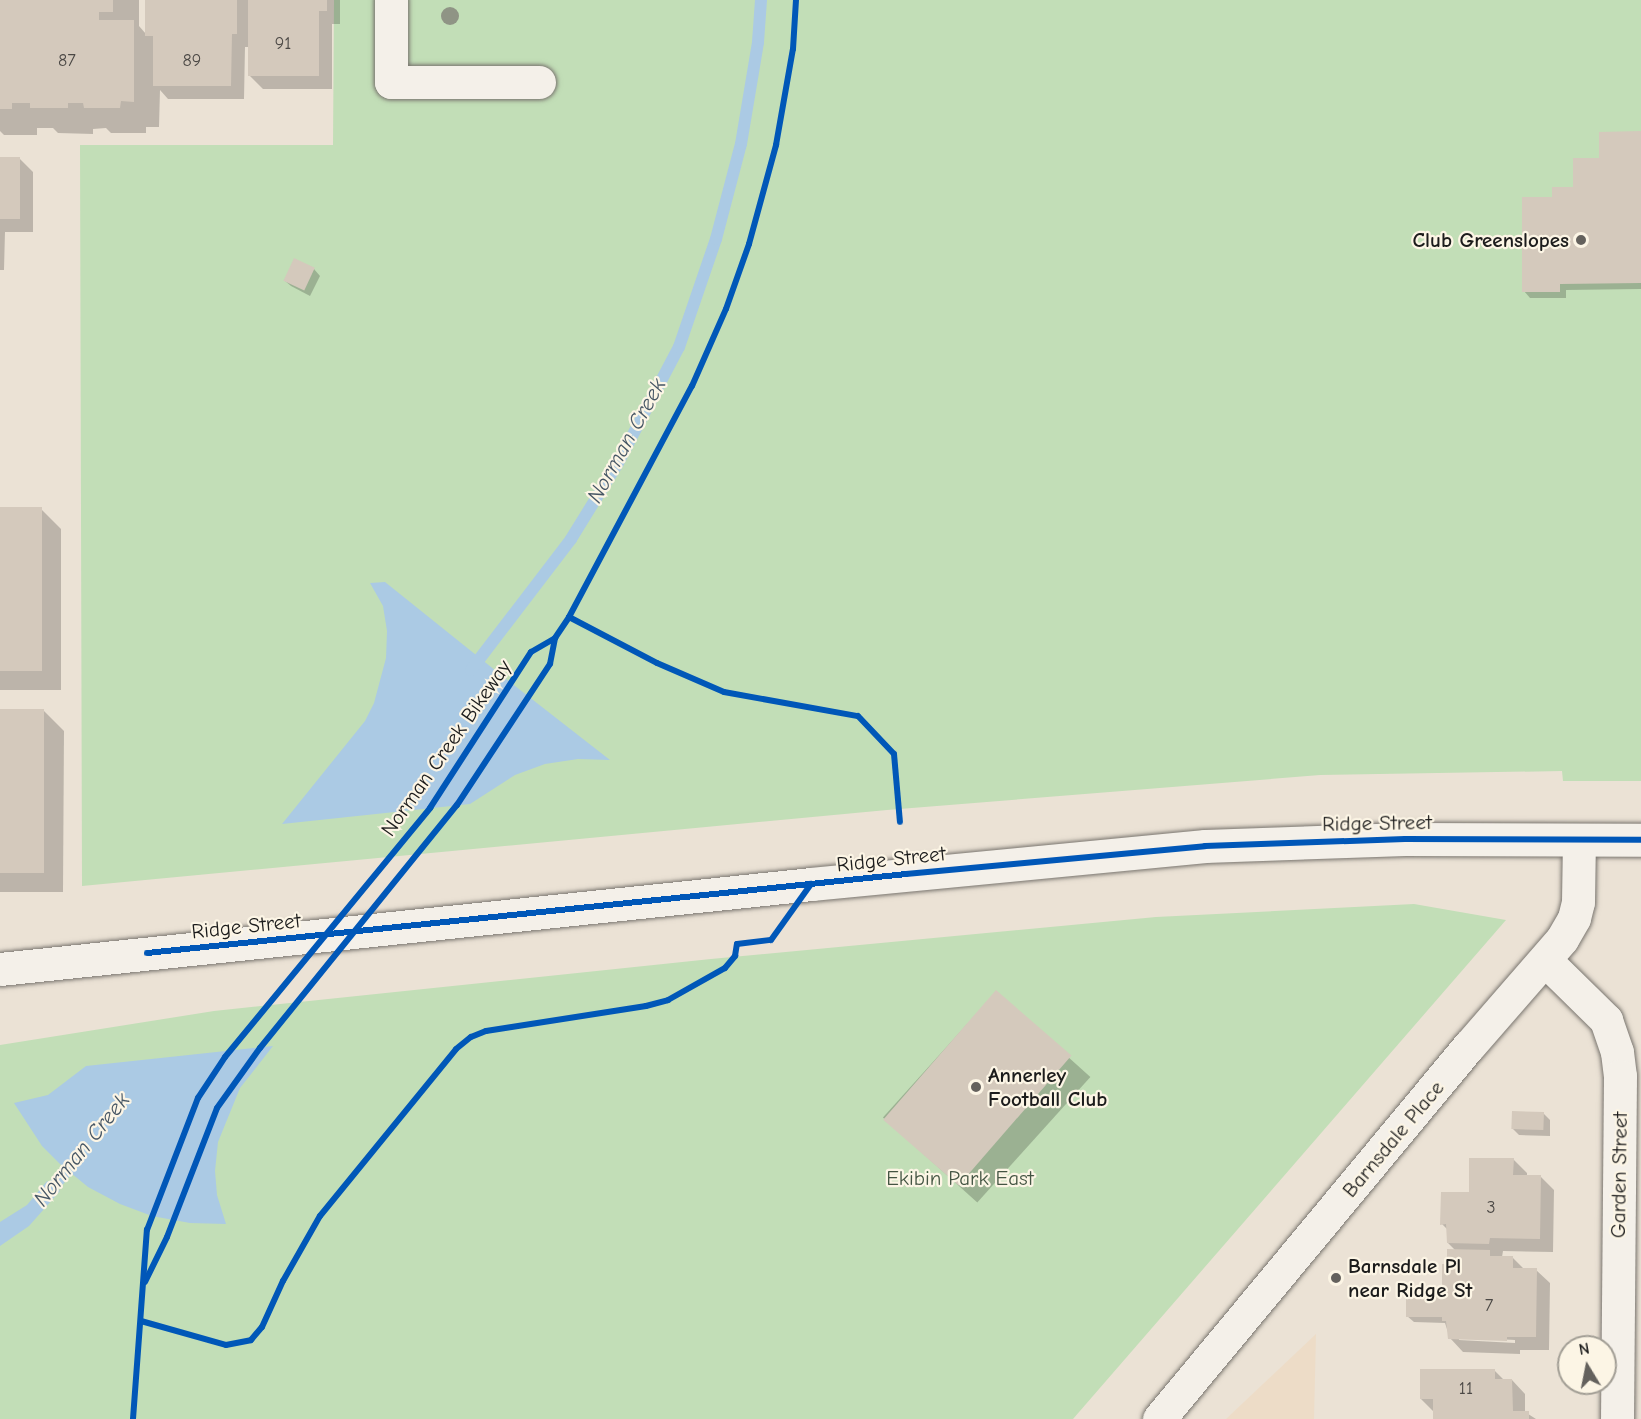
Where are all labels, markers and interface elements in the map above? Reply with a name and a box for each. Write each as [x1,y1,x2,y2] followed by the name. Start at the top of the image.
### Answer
[275,33,291,55] house number: 91
[58,50,76,72] house number: 87
[183,50,201,72] house number: 89
[1412,227,1569,253] place label: Club Greenslopes
[1574,233,1588,247] marker: Club Greenslopes
[582,374,672,508] water label: Norman Creek
[376,655,516,841] street label: Norman Creek Bikeway
[1322,809,1432,837] street label: Ridge Street
[835,841,947,877] street label: Ridge Street
[190,908,302,944] street label: Ridge Street
[988,1062,1107,1112] place label: Annerley Football Club
[1337,1076,1449,1202] street label: Barnsdale Place
[969,1080,983,1094] marker: Annerley Football Club
[28,1088,136,1212] water label: Norman Creek
[1605,1112,1633,1238] street label: Garden Street
[886,1165,1034,1191] park label: Ekibin Park East
[1486,1197,1496,1219] house number: 3
[1348,1253,1472,1303] place label: Barnsdale Pl near Ridge St
[1329,1271,1343,1285] marker: Barnsdale Pl near Ridge St
[1485,1295,1493,1317] house number: 7
[1557,1335,1617,1395] north arrow
[1578,1339,1591,1359] text: N
[1459,1378,1473,1400] house number: 11

